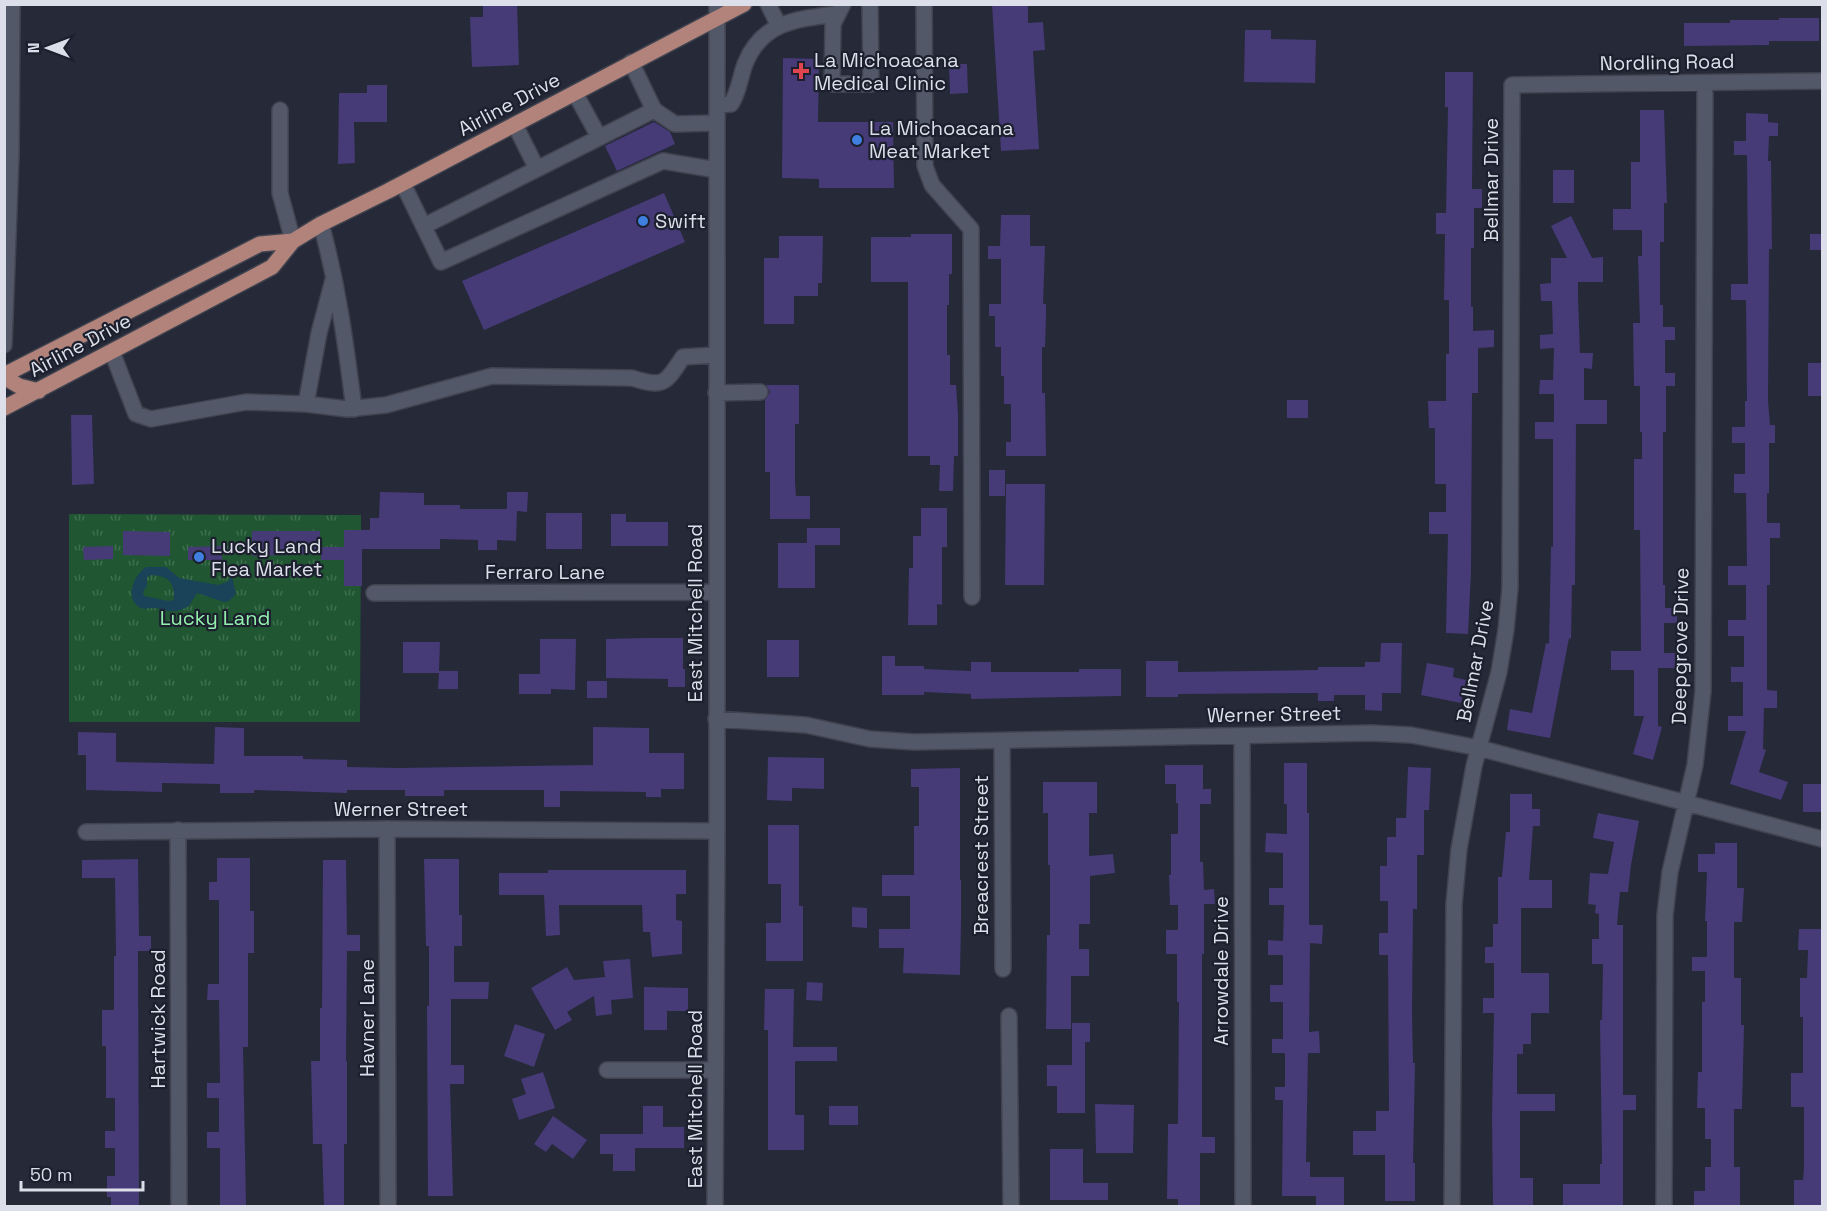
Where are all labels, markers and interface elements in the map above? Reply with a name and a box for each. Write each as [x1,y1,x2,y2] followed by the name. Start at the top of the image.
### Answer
[18,18,78,78] north arrow
[23,43,44,53] text: N
[814,47,959,96] place label: La Michoacana Medical Clinic
[1599,48,1735,76] street label: Nordling Road
[792,62,810,80] marker: La Michoacana Medical Clinic
[453,66,565,142] street label: Airline Drive
[869,115,1014,164] place label: La Michoacana Meat Market
[1478,118,1504,242] street label: Bellmar Drive
[850,133,864,147] marker: La Michoacana Meat Market
[655,208,706,234] place label: Swift
[636,214,650,228] marker: Swift
[24,307,136,383] street label: Airline Drive
[682,524,708,702] street label: East Mitchell Road
[211,533,322,582] place label: Lucky Land Flea Market
[192,550,206,564] marker: Lucky Land Flea Market
[485,559,605,585] street label: Ferraro Lane
[1666,567,1694,725] street label: Deepgrove Drive
[1450,598,1500,724] street label: Bellmar Drive
[160,605,270,631] park label: Lucky Land
[1207,700,1341,728] street label: Werner Street
[968,775,994,935] street label: Breacrest Street
[334,796,468,822] street label: Werner Street
[1208,896,1234,1046] street label: Arrowdale Drive
[145,949,171,1089] street label: Hartwick Road
[354,959,380,1077] street label: Havner Lane
[682,1010,708,1188] street label: East Mitchell Road
[21,1154,142,1192] scale bar
[30,1163,72,1186] text: 50 m

